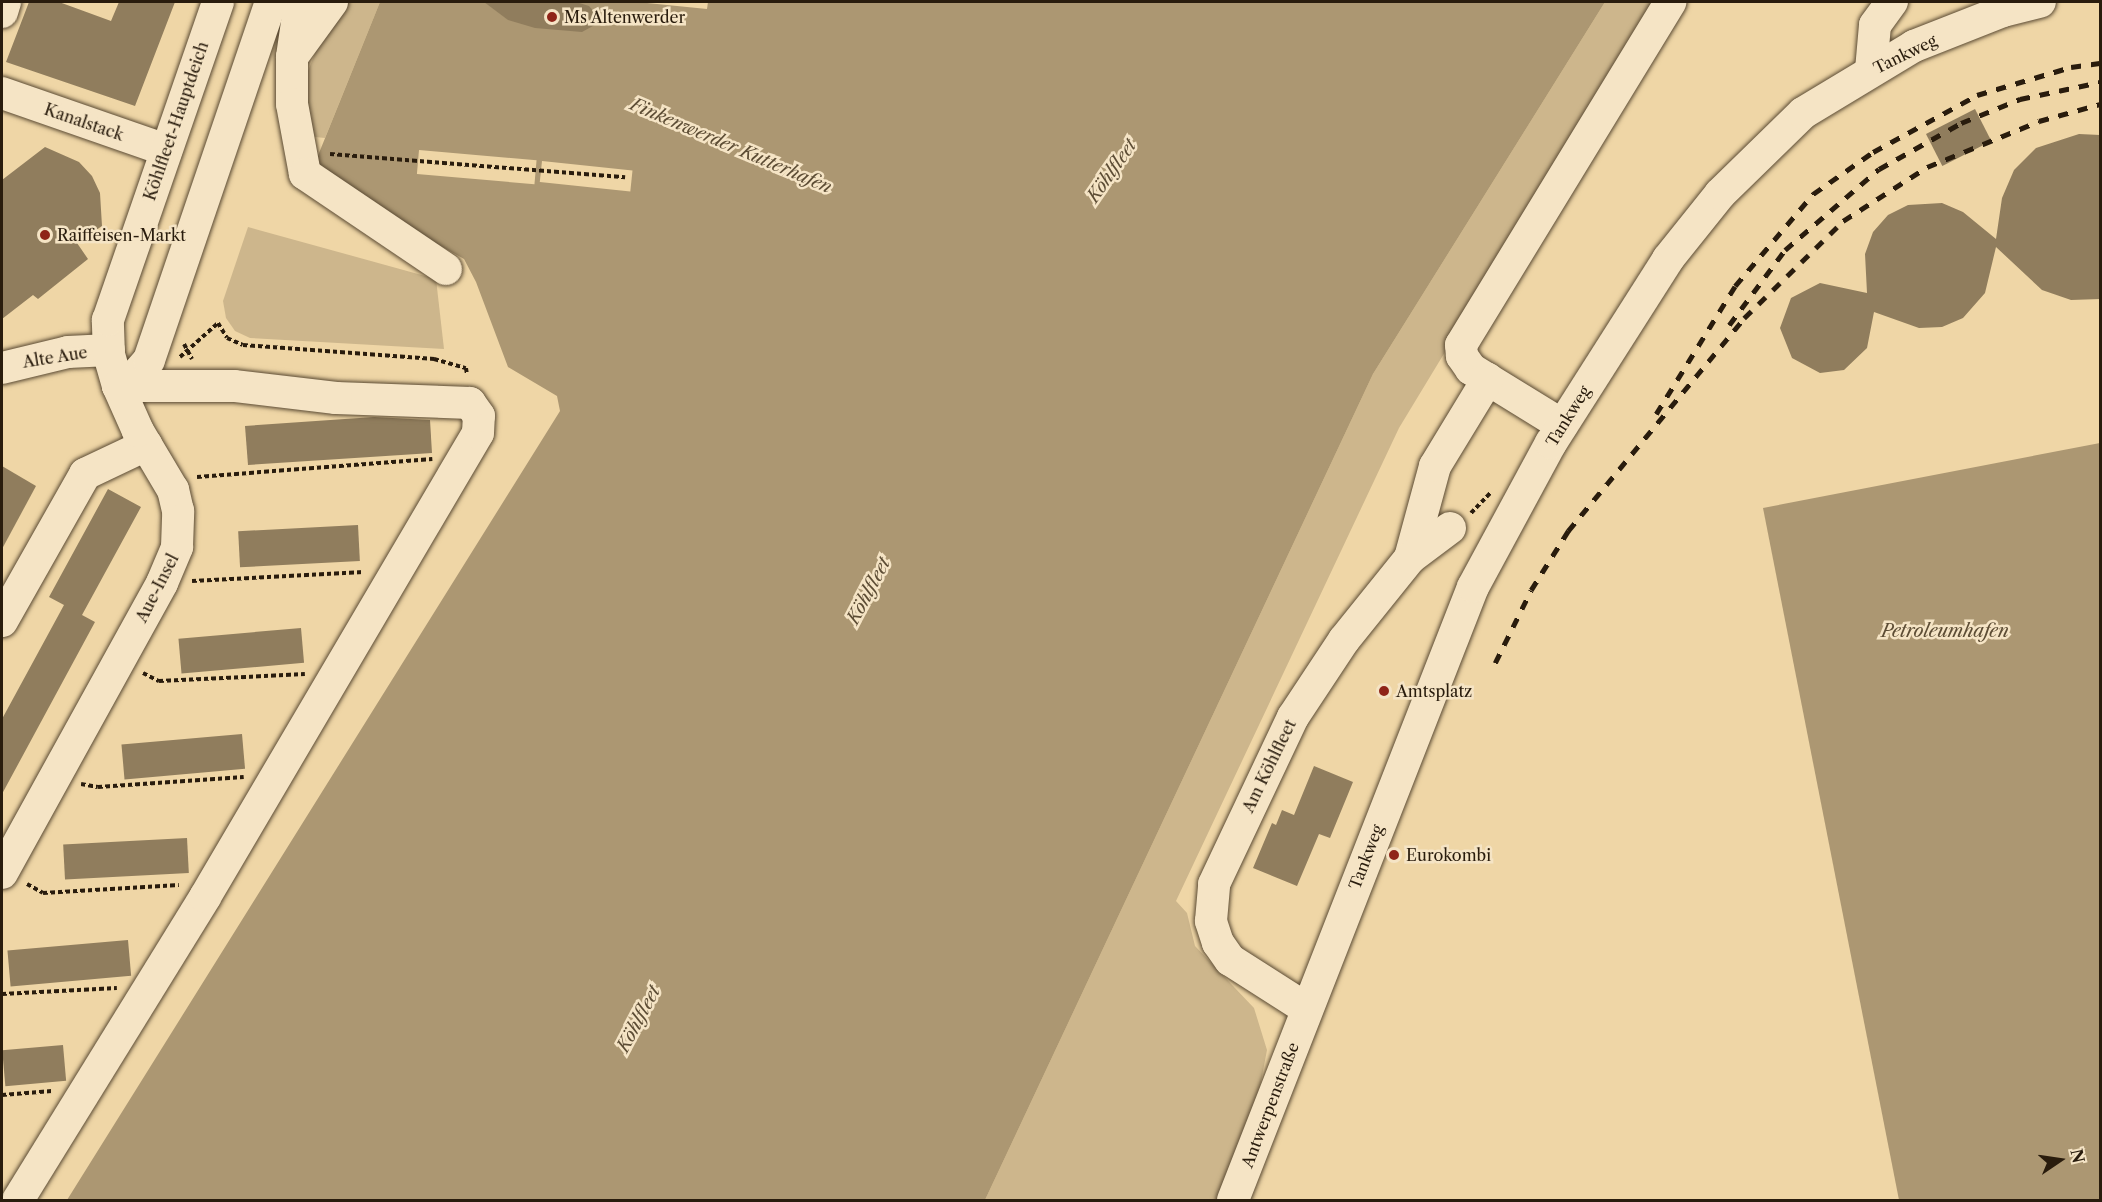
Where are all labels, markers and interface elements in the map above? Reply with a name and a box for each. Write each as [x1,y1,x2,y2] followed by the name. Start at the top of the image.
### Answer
[564,7,686,27] place label: Ms Altenwerder
[545,10,559,24] marker: Ms Altenwerder
[1870,30,1940,78] street label: Tankweg
[140,39,212,203] street label: Köhlfleet-Hauptdeich
[627,94,835,198] water label: Finkenwerder Kutterhafen
[42,99,126,145] street label: Kanalstack
[1083,135,1141,207] water label: Köhlfleet
[57,225,186,245] place label: Raiffeisen-Markt
[38,228,52,242] marker: Raiffeisen-Markt
[21,342,89,372] street label: Alte Aue
[1542,382,1594,450] street label: Tankweg
[132,551,182,625] street label: Aue-Insel
[843,554,895,628] water label: Köhlfleet
[1881,620,2009,642] water label: Petroleumhafen
[1396,681,1472,701] place label: Amtsplatz
[1377,684,1391,698] marker: Amtsplatz
[1238,716,1300,816] street label: Am Köhlfleet
[1345,822,1387,892] street label: Tankweg
[1406,845,1491,865] place label: Eurokombi
[1387,848,1401,862] marker: Eurokombi
[613,982,665,1056] water label: Köhlfleet
[1237,1040,1303,1170] street label: Antwerpenstraße
[2030,1130,2090,1190] north arrow
[2066,1147,2089,1165] text: N

